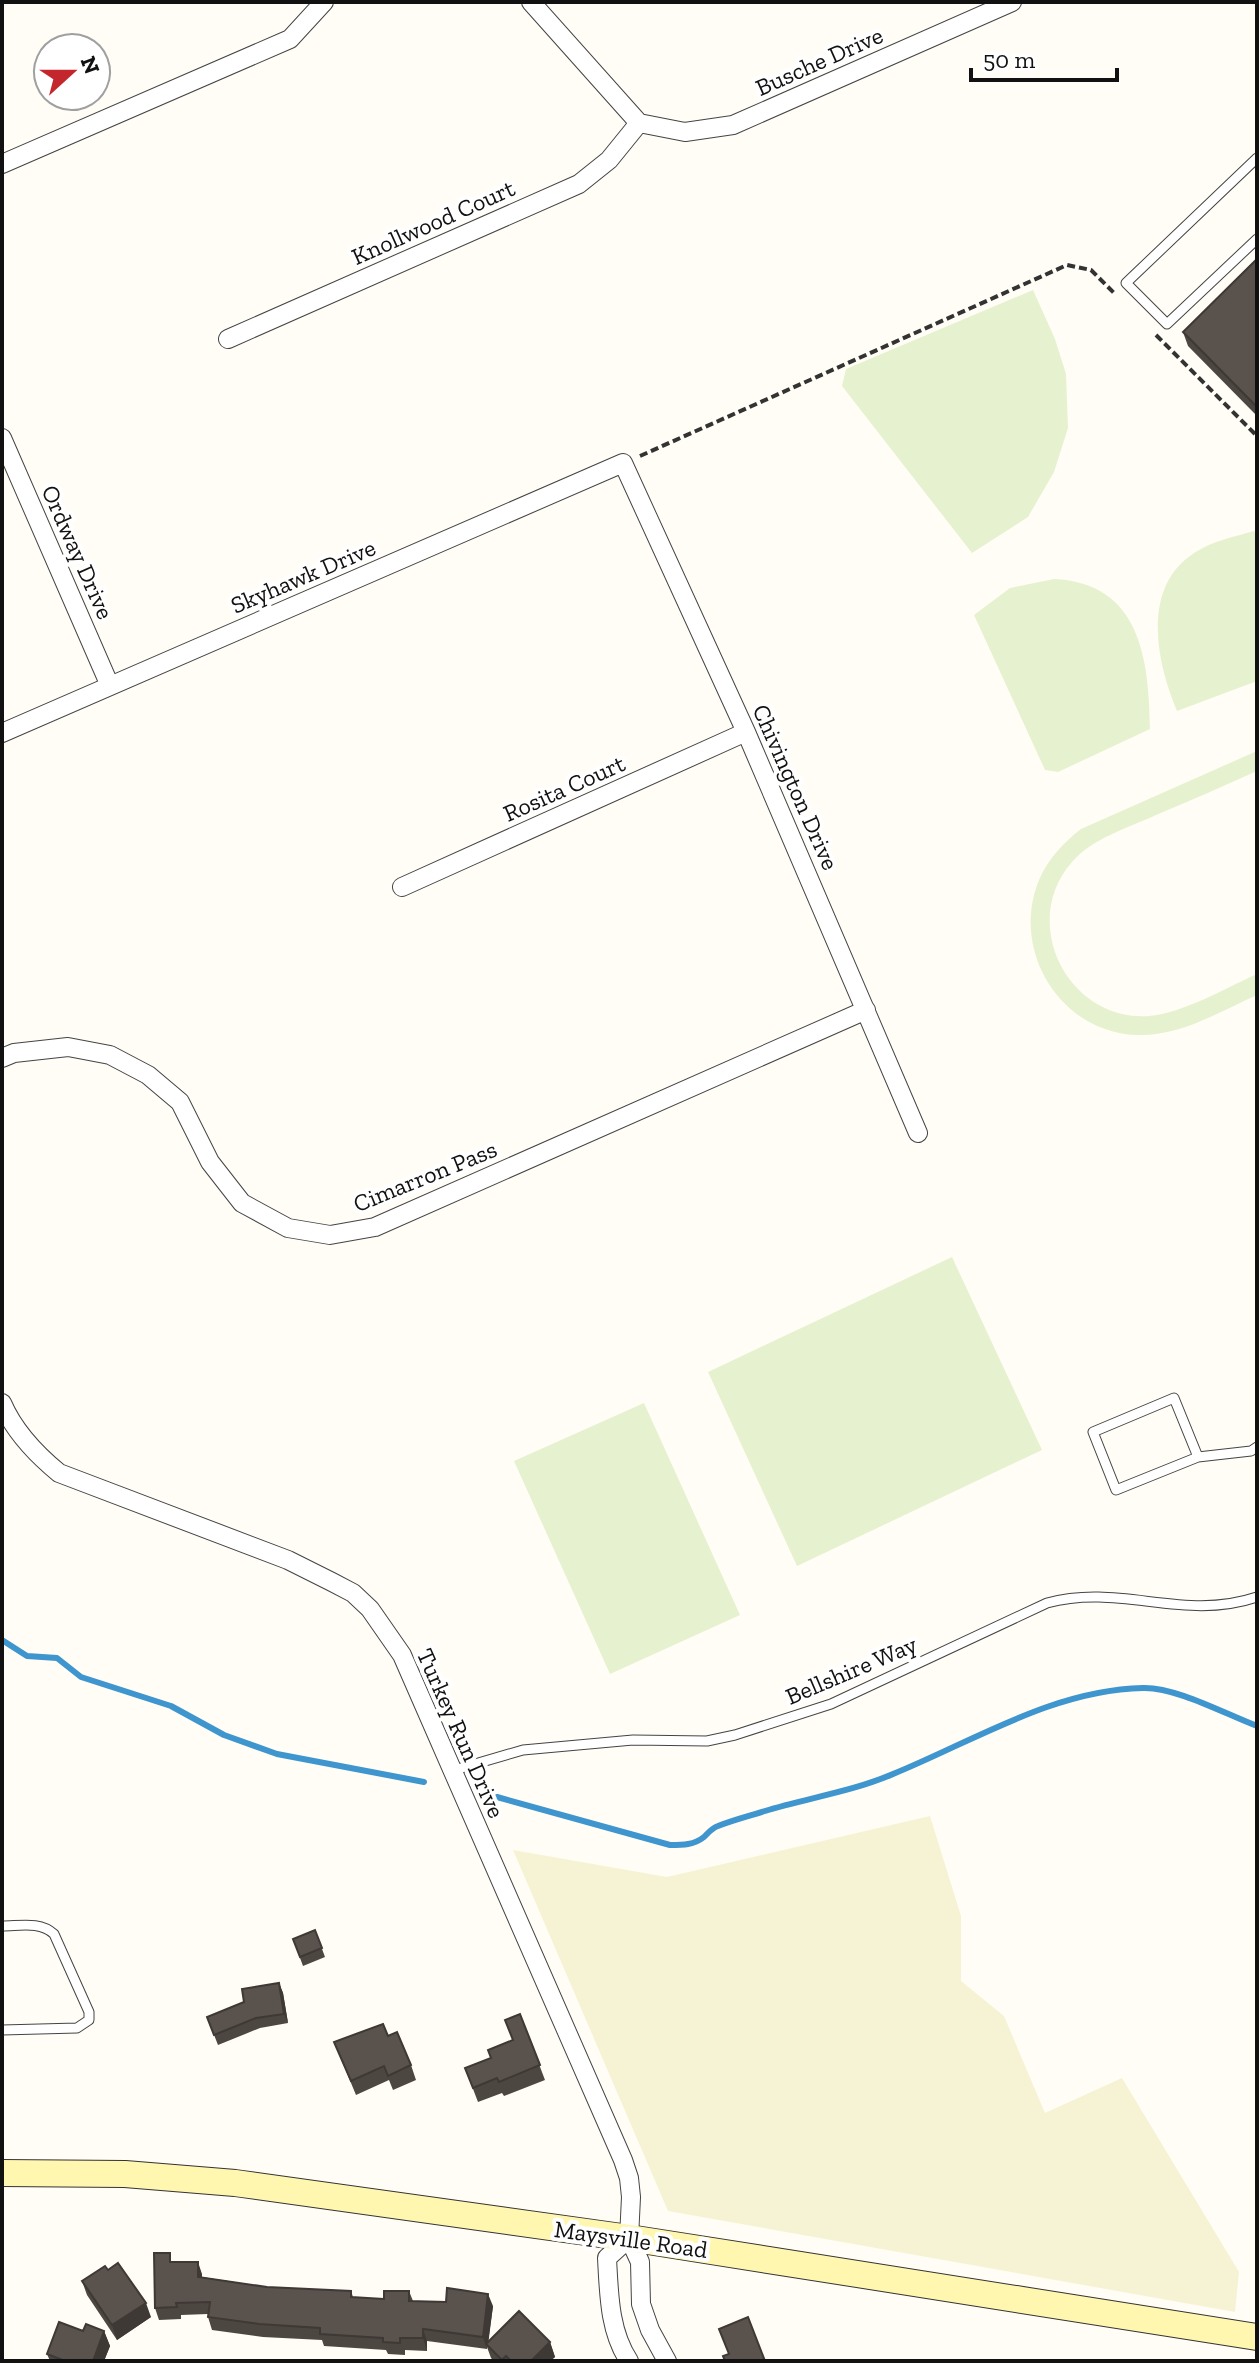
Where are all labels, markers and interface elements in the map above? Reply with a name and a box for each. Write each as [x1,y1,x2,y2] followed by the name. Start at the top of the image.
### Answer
[751,20,887,102] street label: Busche Drive
[32,32,112,112] north arrow
[971,32,1117,82] scale bar
[983,45,1036,74] text: 50 m
[75,52,106,78] text: N
[347,173,519,271] street label: Knollwood Court
[36,480,120,624] street label: Ordway Drive
[226,532,380,620] street label: Skyhawk Drive
[747,700,845,874] street label: Chivington Drive
[499,748,629,828] street label: Rosita Court
[349,1134,501,1218] street label: Cimarron Pass
[781,1629,922,1711] street label: Bellshire Way
[411,1644,511,1822] street label: Turkey Run Drive
[552,2214,710,2264] street label: Maysville Road

